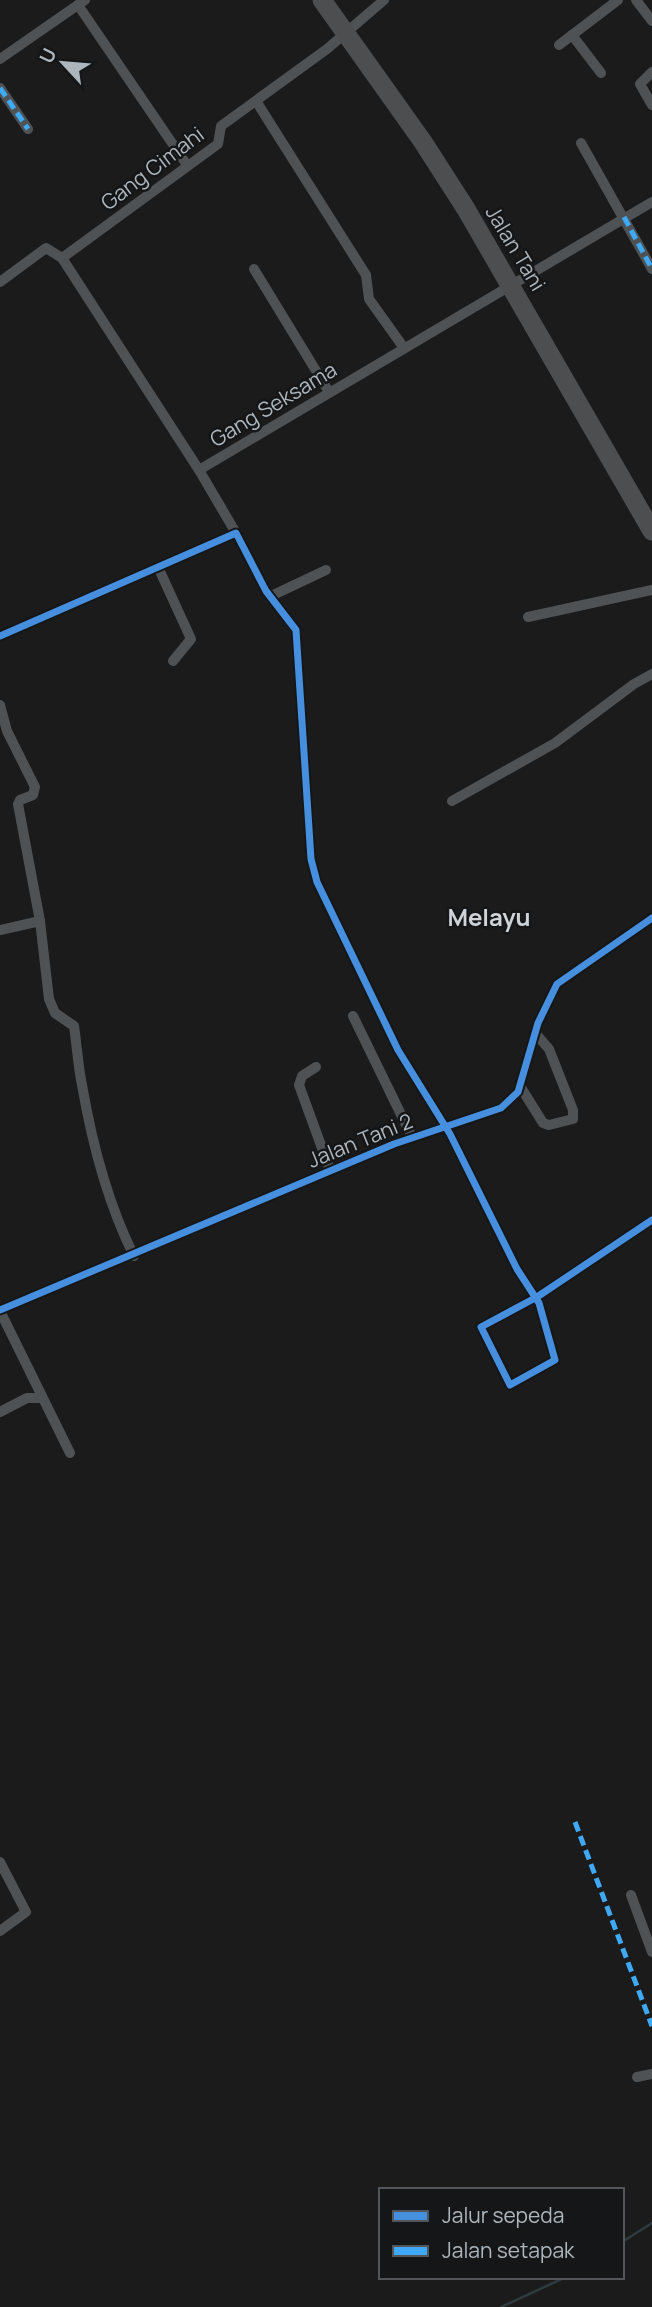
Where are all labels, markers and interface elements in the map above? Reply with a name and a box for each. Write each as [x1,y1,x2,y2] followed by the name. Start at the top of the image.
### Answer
[28,28,98,98] north arrow
[33,44,62,67] text: U
[95,120,209,216] street label: Gang Cimahi
[480,200,552,296] street label: Jalan Tani
[204,355,342,453] street label: Gang Seksama
[447,900,531,933] district label: Melayu
[303,1106,417,1174] street label: Jalan Tani 2
[379,2188,624,2279] legend
[442,2201,564,2229] text: Jalur sepeda
[442,2236,575,2264] text: Jalan setapak

